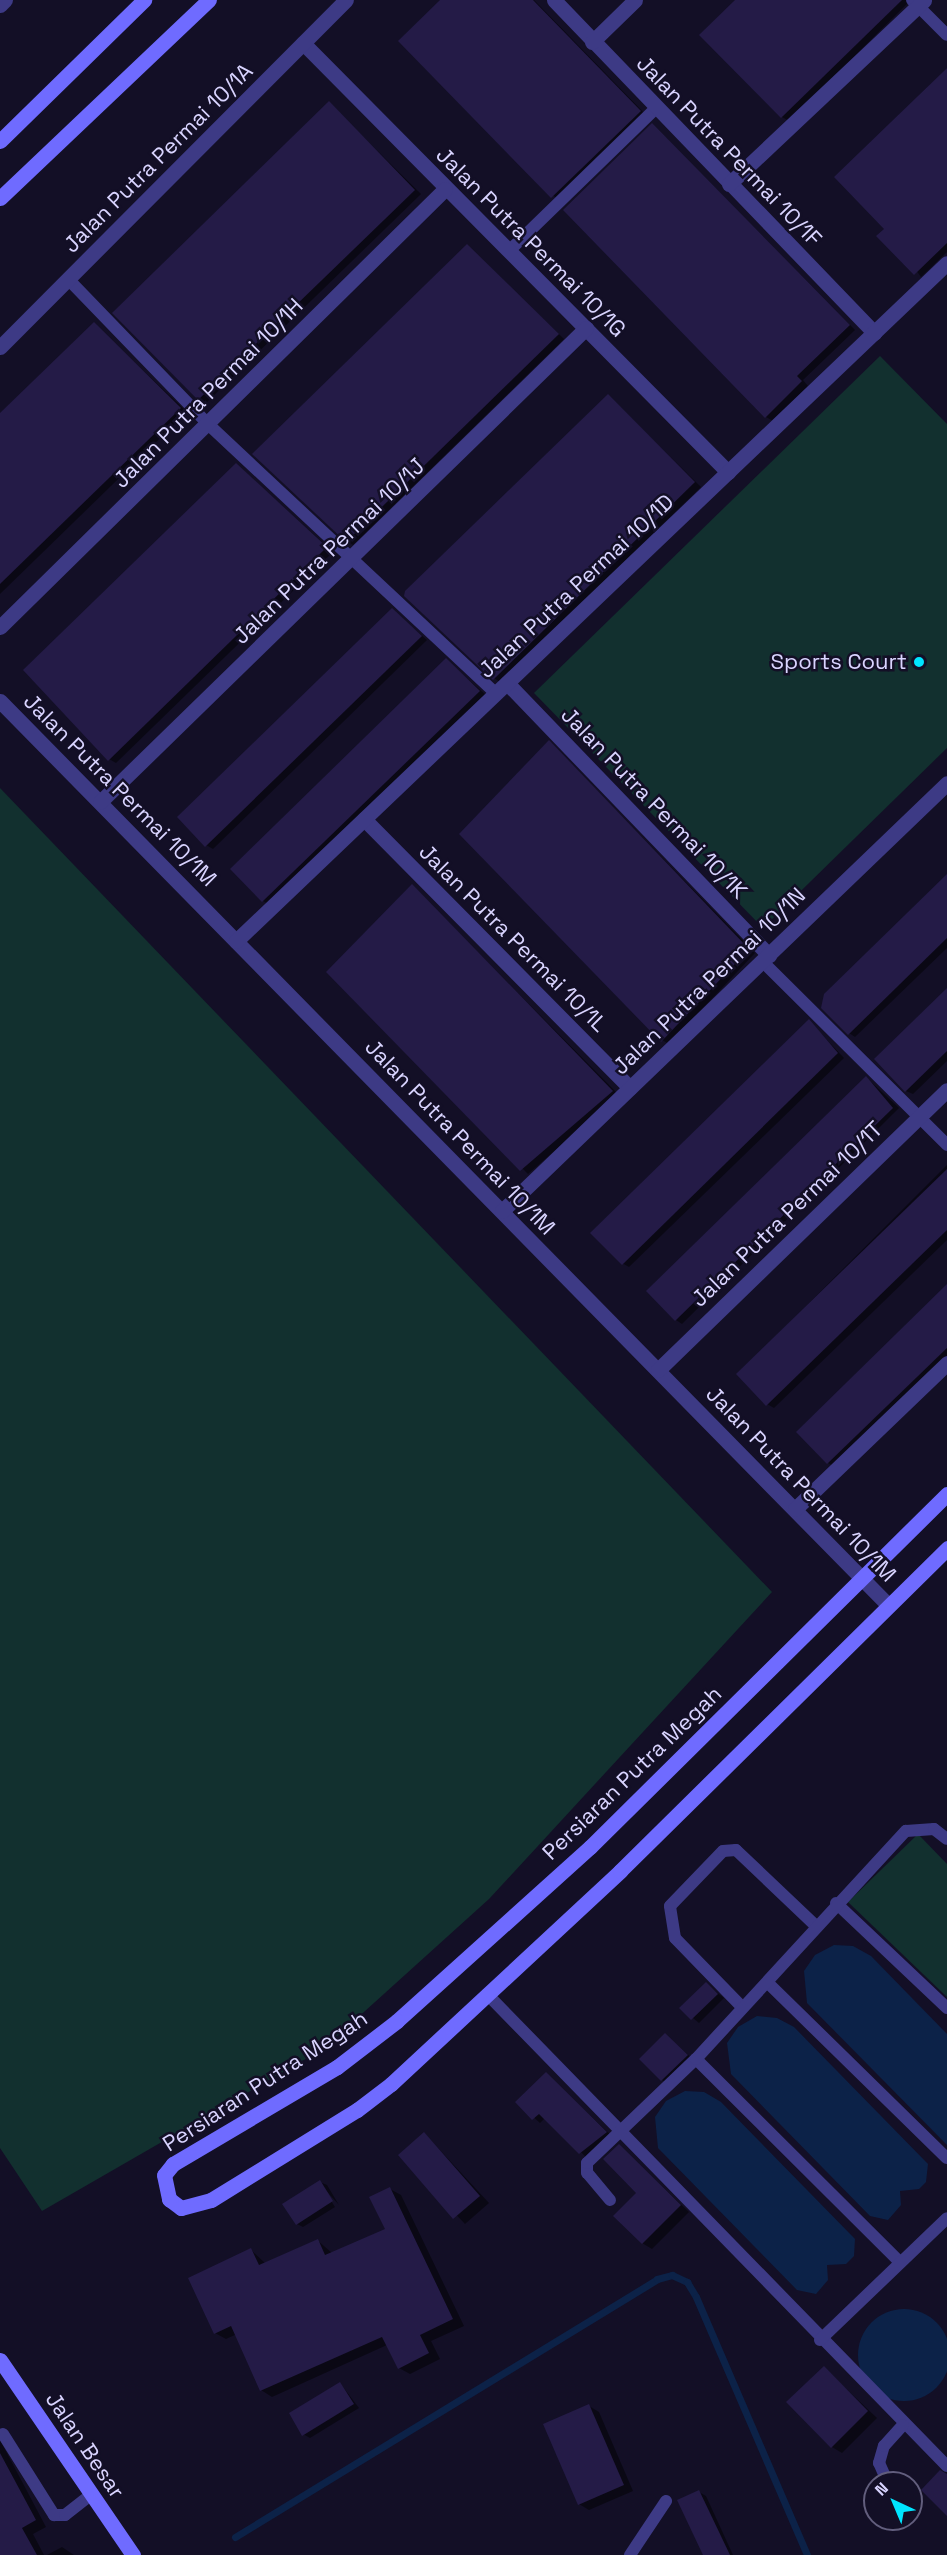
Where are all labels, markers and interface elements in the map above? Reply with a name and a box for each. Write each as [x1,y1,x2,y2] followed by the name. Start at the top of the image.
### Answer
[631,50,827,252] street label: Jalan Putra Permai 10/1F
[58,58,258,258] street label: Jalan Putra Permai 10/1A
[431,142,631,342] street label: Jalan Putra Permai 10/1G
[108,293,308,493] street label: Jalan Putra Permai 10/1H
[228,453,430,649] street label: Jalan Putra Permai 10/1J
[473,489,679,683] street label: Jalan Putra Permai 10/1D
[770,649,907,675] place label: Sports Court
[912,655,926,669] marker: Sports Court
[18,688,222,892] street label: Jalan Putra Permai 10/1M
[556,702,752,904] street label: Jalan Putra Permai 10/1K
[414,839,612,1037] street label: Jalan Putra Permai 10/1L
[607,882,811,1080] street label: Jalan Putra Permai 10/1N
[360,1034,560,1240] street label: Jalan Putra Permai 10/1M
[686,1116,888,1312] street label: Jalan Putra Permai 10/1T
[701,1381,901,1587] street label: Jalan Putra Permai 10/1M
[537,1681,727,1865] street label: Persiaran Putra Megah
[158,2005,372,2157] street label: Persiaran Putra Megah
[40,2387,130,2503] street label: Jalan Besar
[863,2471,923,2531] north arrow
[870,2478,893,2500] text: N

